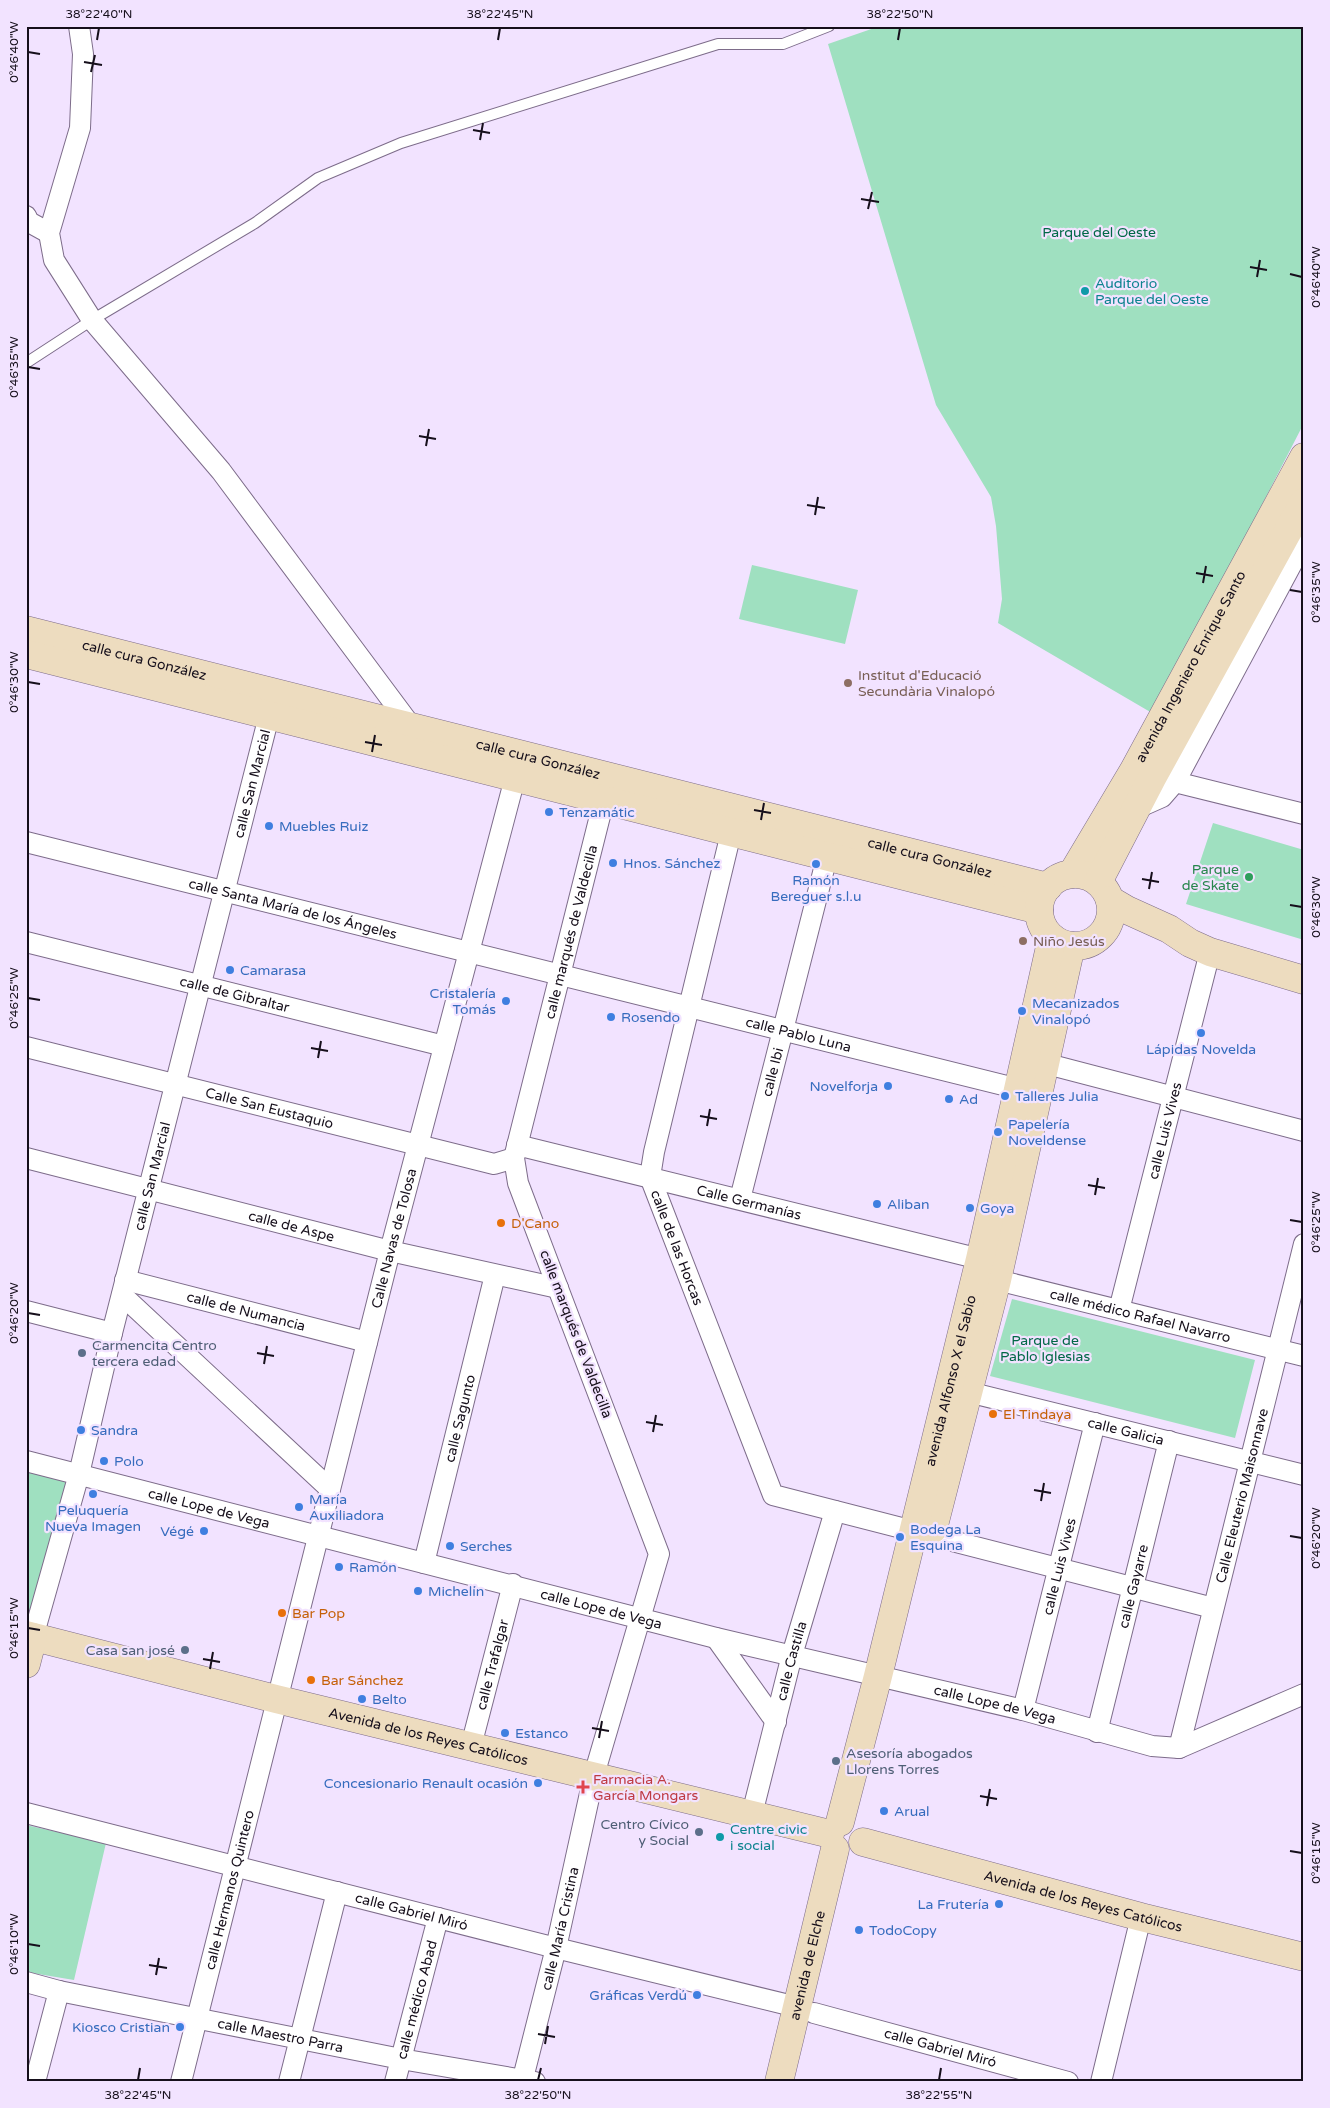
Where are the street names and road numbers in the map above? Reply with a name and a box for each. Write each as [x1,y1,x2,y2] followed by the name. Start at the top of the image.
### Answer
[1131,568,1249,765] street label: avenida Ingeniero Enrique Santo
[80,636,208,684] street label: calle cura González
[230,728,274,840] street label: calle San Marcial
[474,735,602,783] street label: calle cura González
[866,833,994,881] street label: calle cura González
[541,843,601,1021] street label: calle marqués de Valdecilla
[187,874,399,943] street label: calle Santa María de los Ángeles
[178,972,292,1016] street label: calle de Gibraltar
[744,1013,853,1055] street label: calle Pablo Luna
[758,1046,787,1098] street label: calle Ibi
[1144,1080,1185,1181] street label: calle Luis Vives
[204,1084,335,1132] street label: Calle San Eustaquio
[130,1120,174,1232] street label: calle San Marcial
[367,1167,420,1310] street label: Calle Navas de Tolosa
[695,1181,804,1223] street label: Calle Germanías
[647,1187,707,1308] street label: calle de las Horcas
[247,1207,336,1245] street label: calle de Aspe
[536,1248,616,1420] street label: calle marqués de Valdecilla
[1048,1285,1232,1346] street label: calle médico Rafael Navarro
[185,1288,307,1334] street label: calle de Numancia
[921,1293,979,1468] street label: avenida Alfonso X el Sabio
[441,1373,479,1464] street label: calle Sagunto
[1212,1406,1271,1585] street label: Calle Eleuterio Maisonnave
[1086,1413,1166,1449] street label: calle Galicia
[146,1484,272,1532] street label: calle Lope de Vega
[1039,1516,1079,1617] street label: calle Luis Vives
[1114,1543,1152,1630] street label: calle Gayarre
[539,1585,664,1632] street label: calle Lope de Vega
[472,1617,512,1712] street label: calle Trafalgar
[772,1619,810,1703] street label: calle Castilla
[932,1681,1058,1727] street label: calle Lope de Vega
[327,1704,530,1769] street label: Avenida de los Reyes Católicos
[201,1808,258,1972] street label: calle Hermanos Quintero
[537,1865,582,1992] street label: calle María Cristina
[982,1867,1185,1935] street label: Avenida de los Reyes Católicos
[353,1889,470,1934] street label: calle Gabriel Miró
[786,1909,828,2022] street label: avenida de Elche
[393,1938,440,2061] street label: calle médico Abad
[216,2014,345,2056] street label: calle Maestro Parra
[882,2024,999,2071] street label: calle Gabriel Miró

